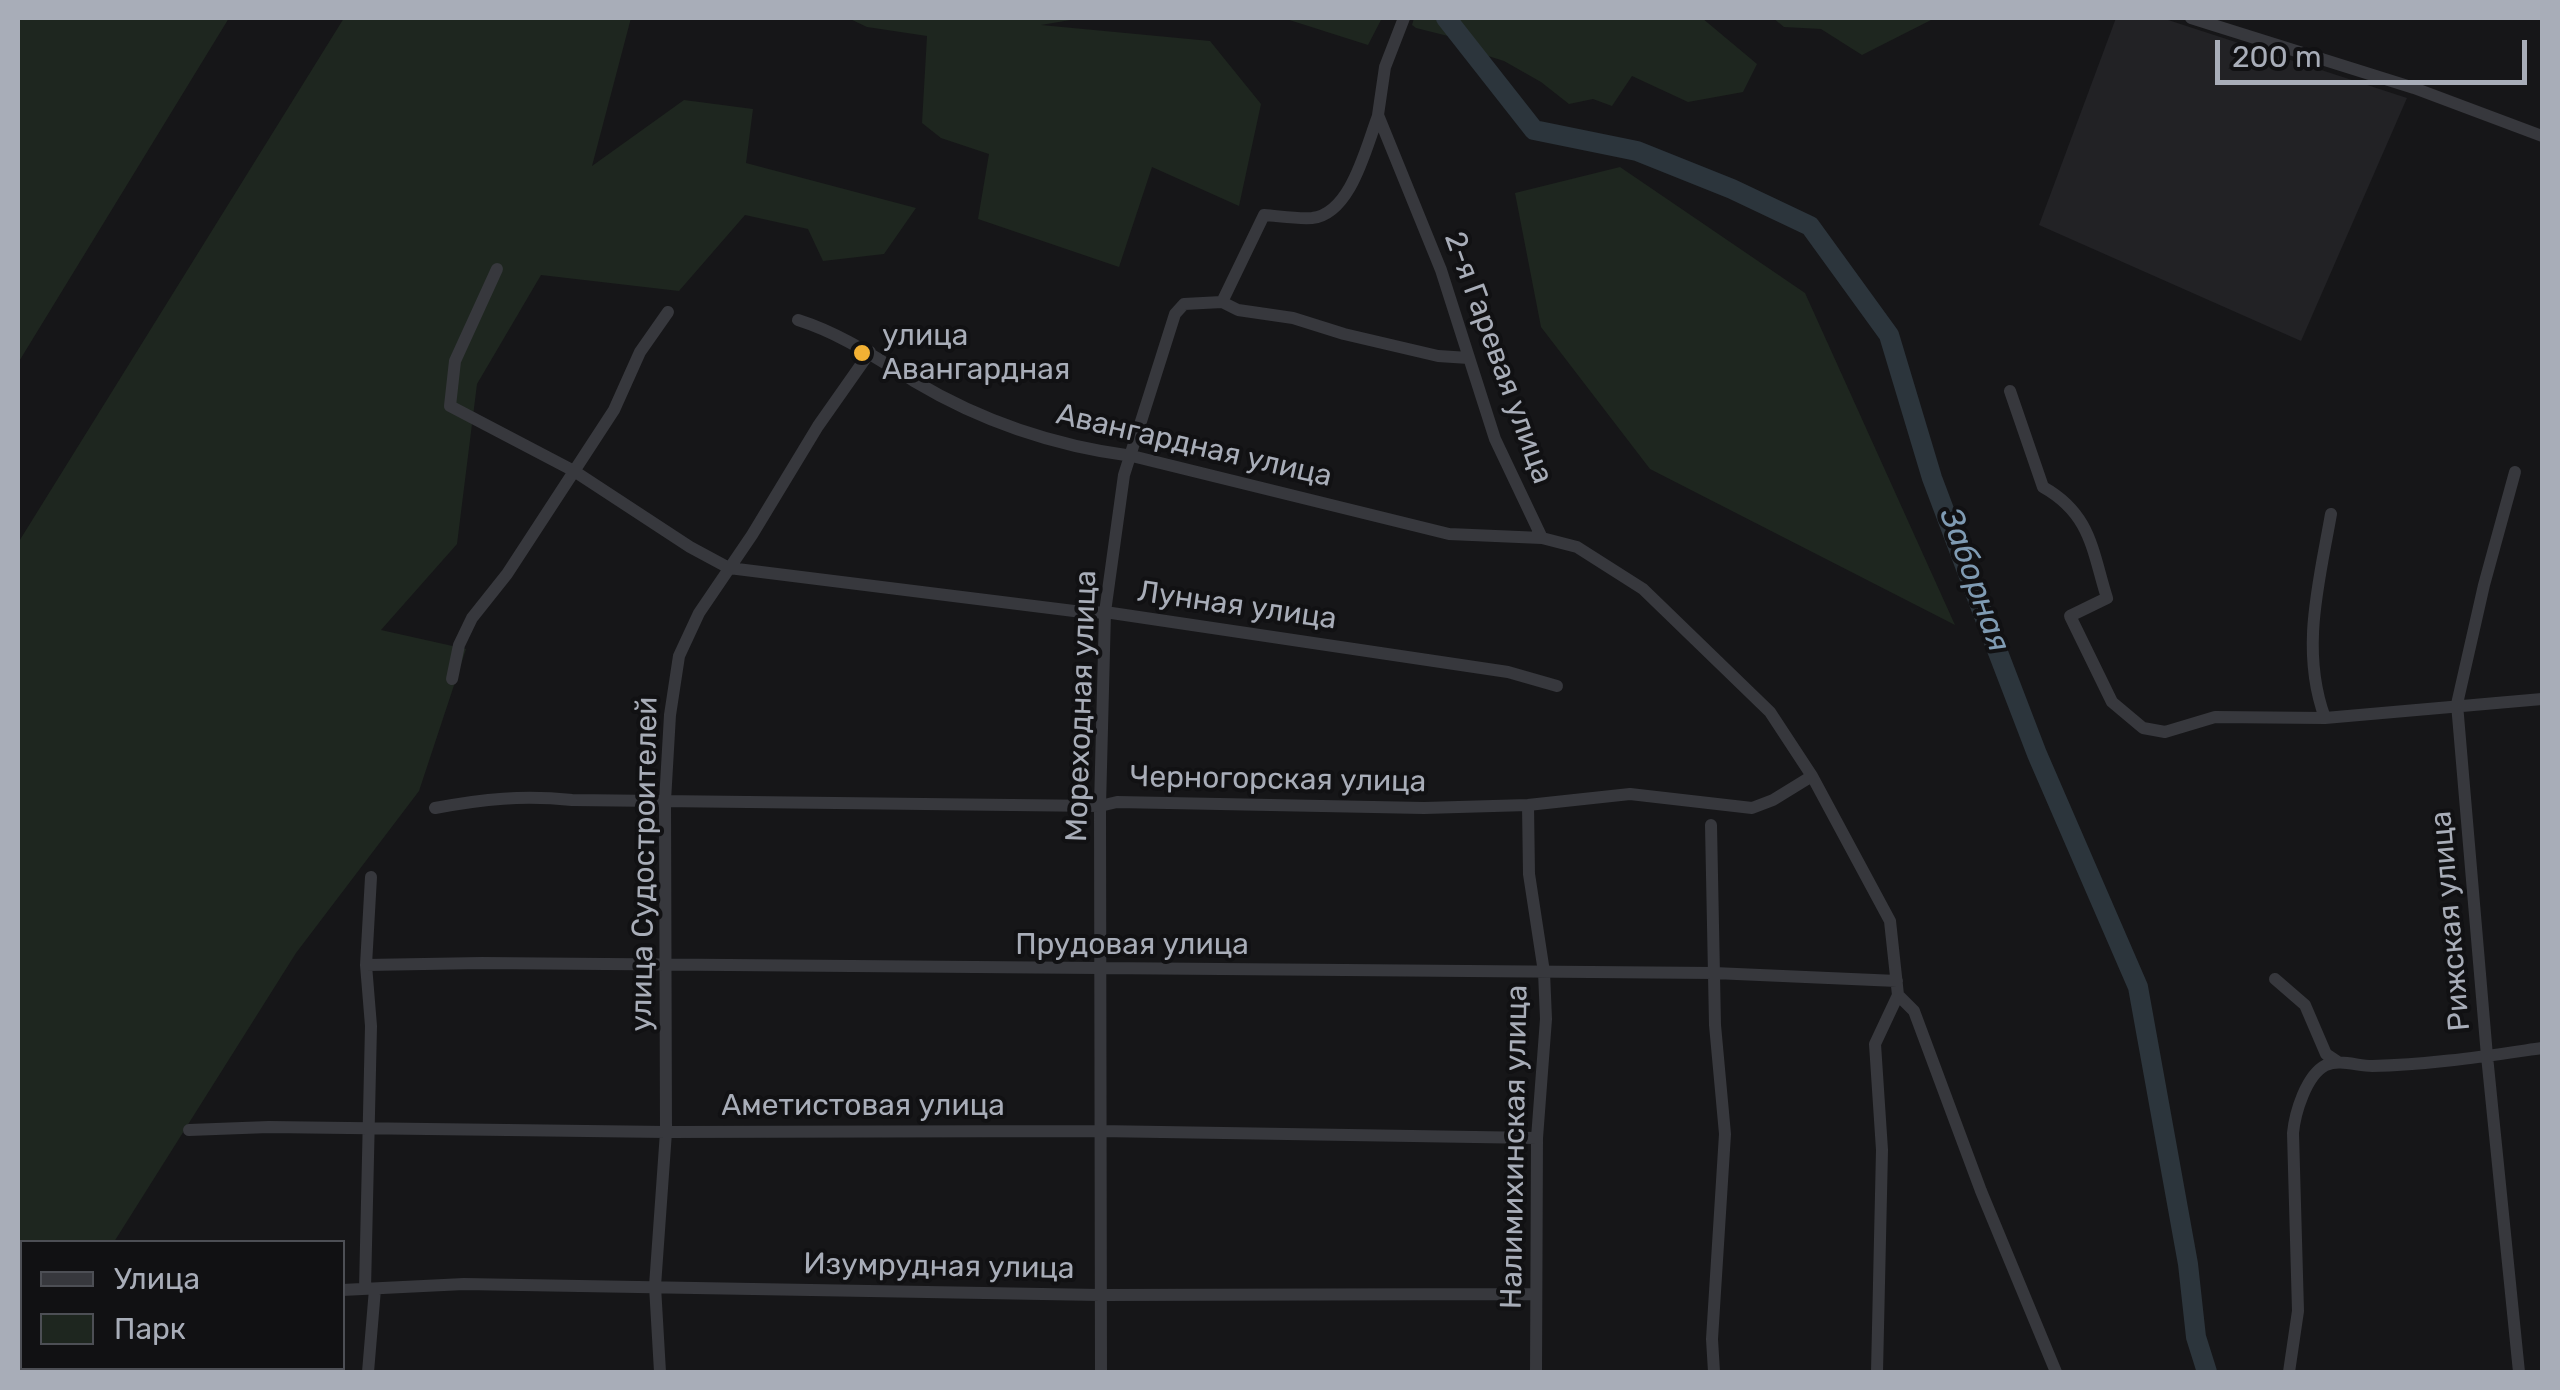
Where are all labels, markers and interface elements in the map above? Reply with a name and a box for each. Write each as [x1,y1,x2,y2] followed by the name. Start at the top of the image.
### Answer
[2220,20,2532,82] scale bar
[2232,39,2322,75] text: 200 m
[1436,227,1560,489] street label: 2-я Гаревая улица
[882,318,1070,388] place label: улица Авангардная
[851,342,873,364] marker: улица Авангардная
[1053,397,1335,495] street label: Авангардная улица
[1930,503,2018,657] water label: Заборная
[1059,569,1105,843] street label: Мореходная улица
[1135,574,1339,638] street label: Лунная улица
[624,696,666,1032] street label: улица Судостроителей
[1129,759,1427,801] street label: Черногорская улица
[2423,810,2479,1032] street label: Рижская улица
[1015,927,1249,963] street label: Прудовая улица
[1494,985,1536,1309] street label: Налимихинская улица
[721,1088,1005,1124] street label: Аметистовая улица
[20,1240,345,1370] legend
[803,1247,1075,1287] street label: Изумрудная улица
[114,1261,200,1297] text: Улица
[114,1311,186,1347] text: Парк

